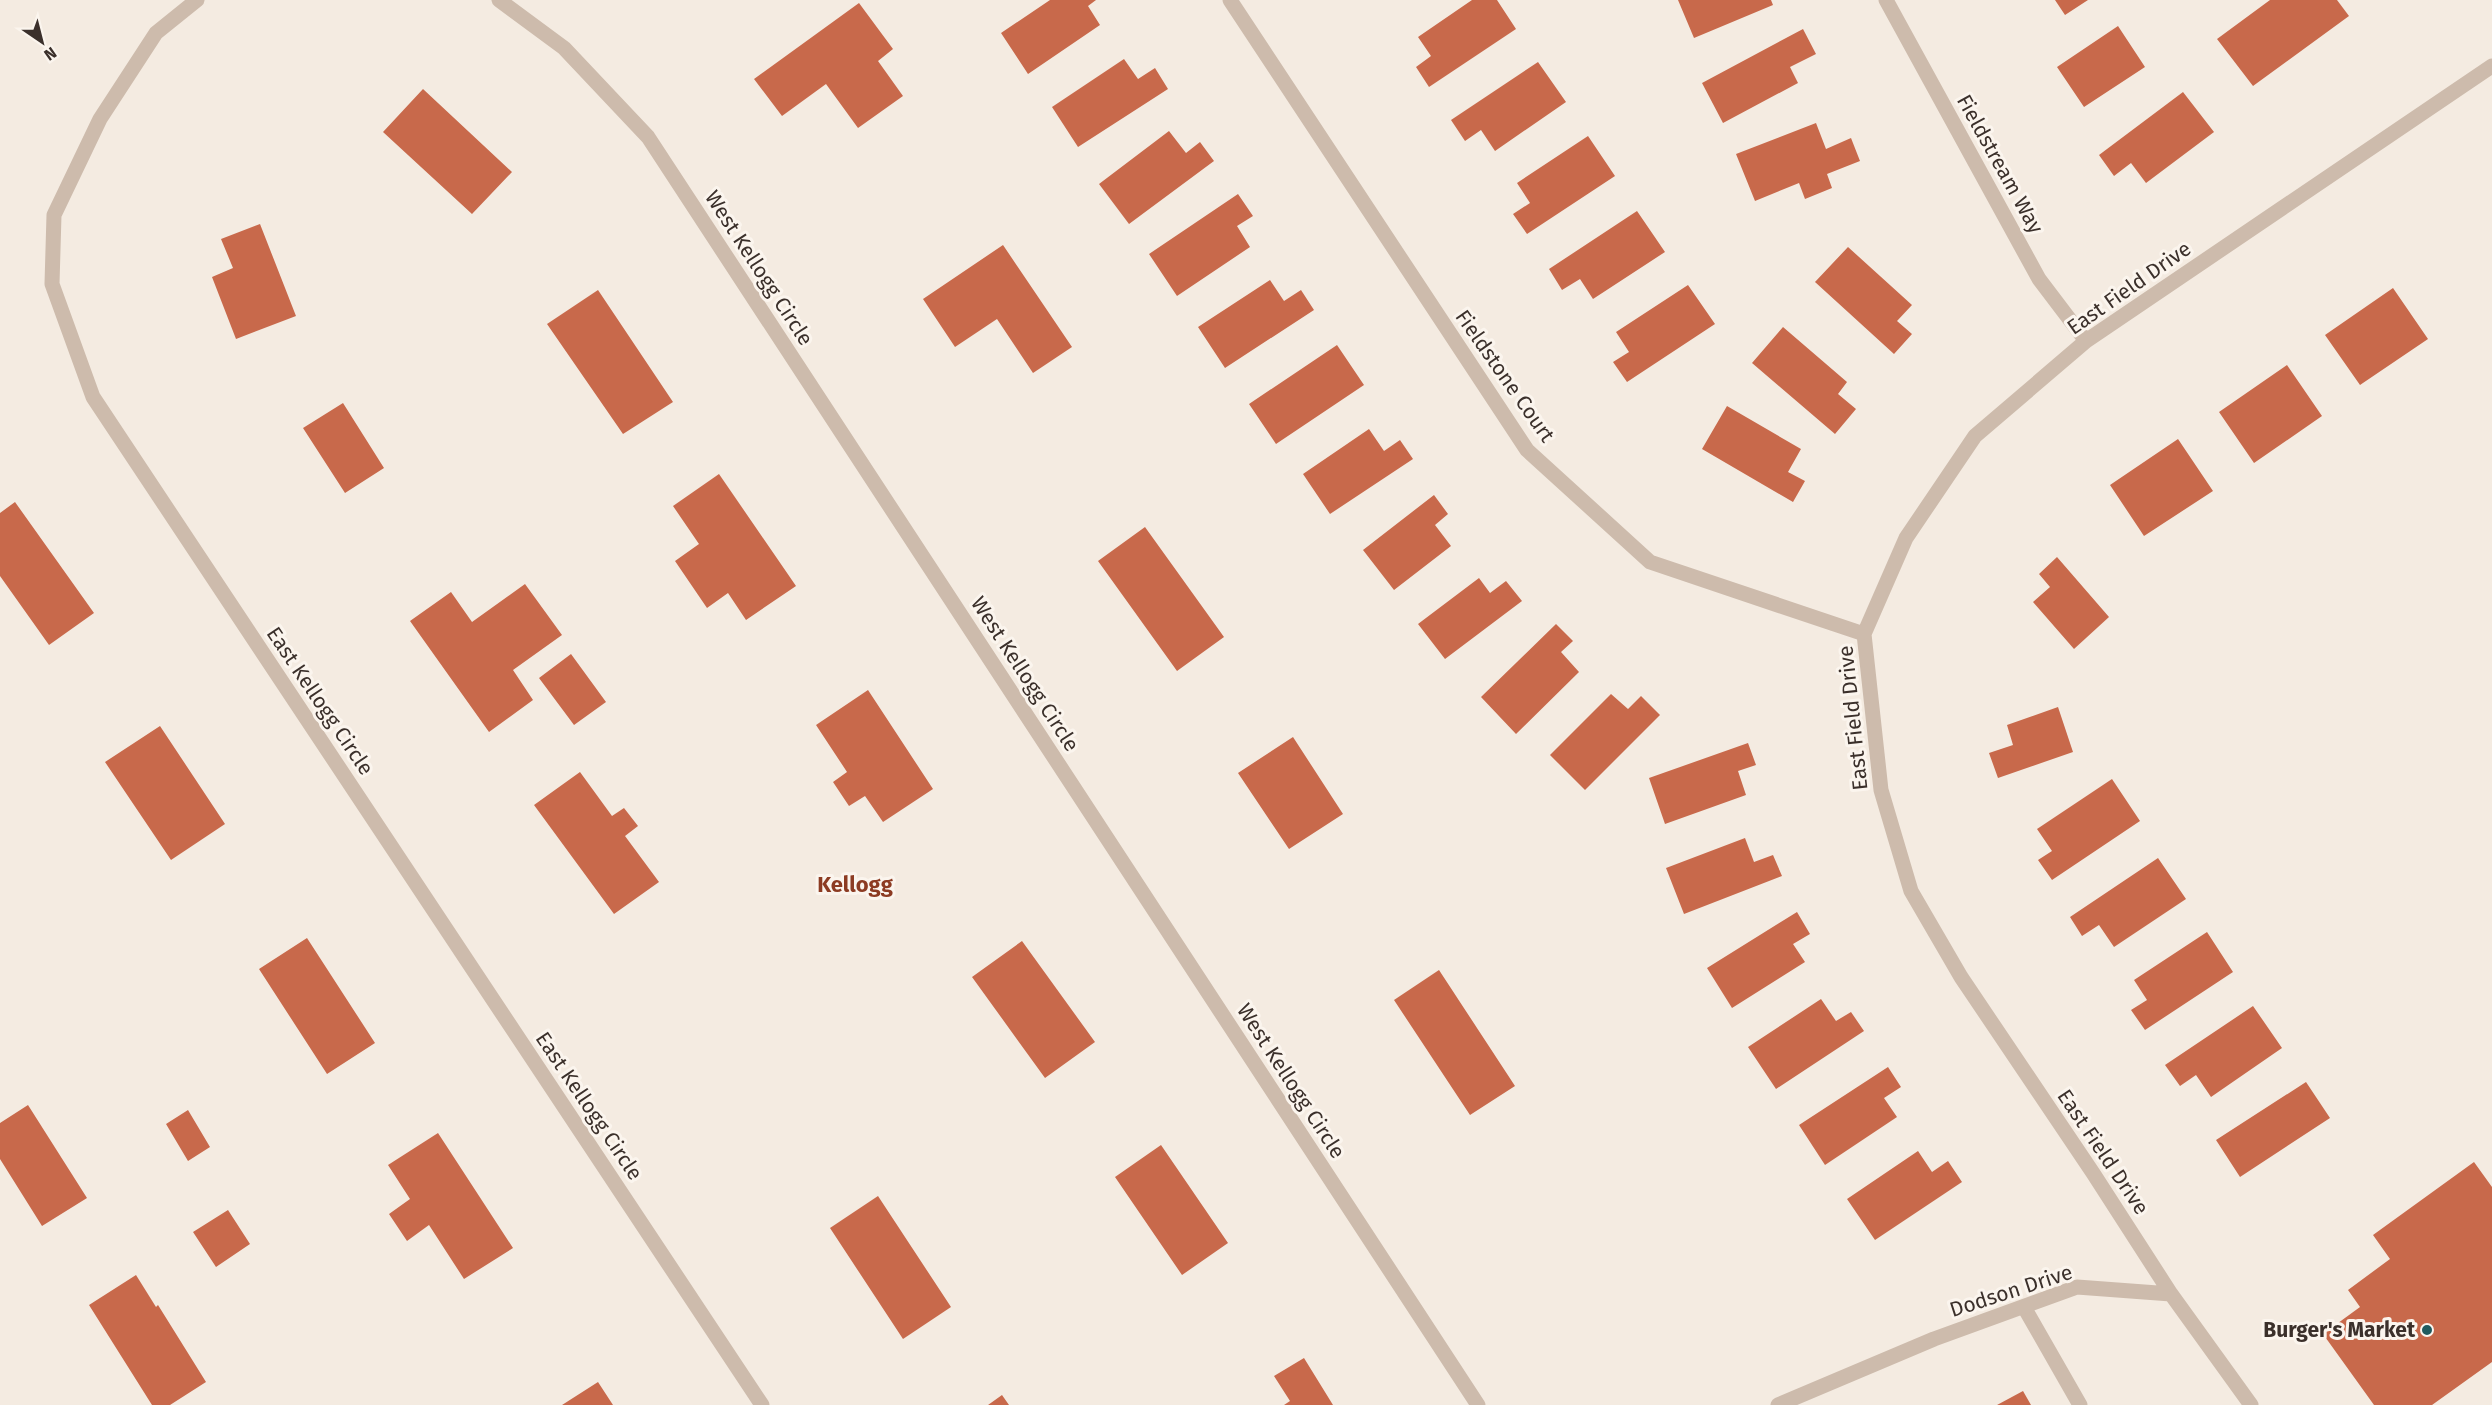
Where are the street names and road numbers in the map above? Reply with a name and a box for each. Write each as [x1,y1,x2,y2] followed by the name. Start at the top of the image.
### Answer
[1951,90,2049,239] street label: Fieldstream Way
[699,186,819,350] street label: West Kellogg Circle
[2062,236,2196,340] street label: East Field Drive
[1450,305,1561,448] street label: Fieldstone Court
[965,592,1085,756] street label: West Kellogg Circle
[261,622,379,780] street label: East Kellogg Circle
[1832,644,1874,792] street label: East Field Drive
[1231,999,1351,1163] street label: West Kellogg Circle
[530,1027,648,1185] street label: East Kellogg Circle
[2052,1084,2154,1220] street label: East Field Drive
[1946,1259,2076,1323] street label: Dodson Drive

